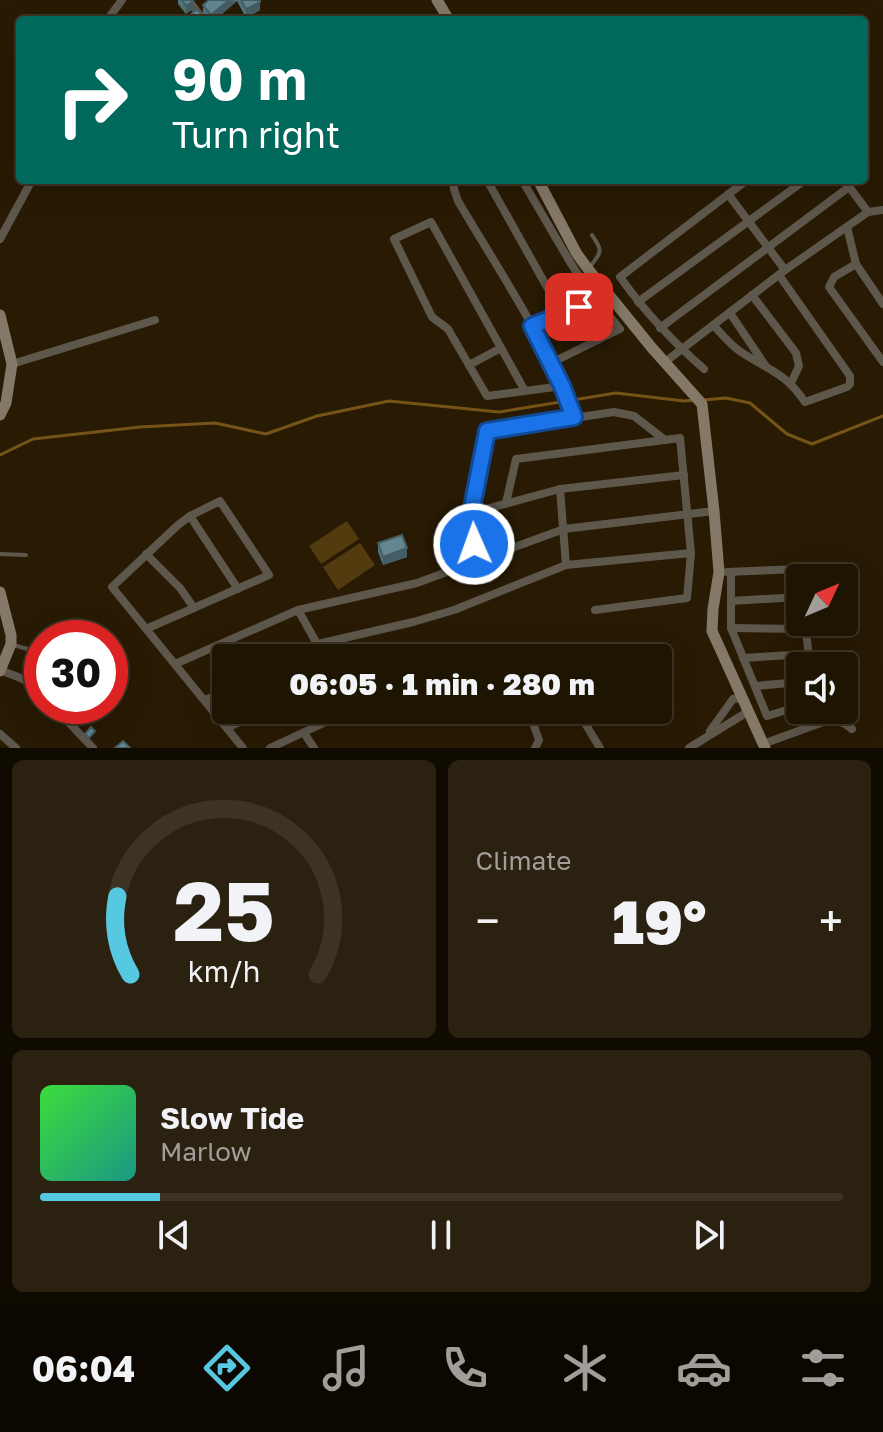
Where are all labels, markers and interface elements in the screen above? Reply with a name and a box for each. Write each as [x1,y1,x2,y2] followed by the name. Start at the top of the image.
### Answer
[172,45,307,112] text: 90 m
[40,48,144,152] icon: right
[172,113,340,156] text: Turn right
[545,273,613,341] pin
[557,285,601,329] icon: arrive
[432,502,516,586] position arrow
[786,564,858,636] north arrow
[786,564,858,724] map controls
[24,620,128,724] speed limit sign: 30
[786,652,858,724] button: sound
[289,666,595,702] text: 06:05 · 1 min · 280 m
[476,845,571,876] text: Climate
[173,859,275,959] text: 25
[612,885,706,957] text: 19°
[476,894,500,947] text: −
[819,894,843,947] text: +
[187,954,260,988] text: km/h
[160,1100,304,1136] text: Slow Tide
[160,1136,252,1167] text: Marlow
[152,1213,196,1257] icon: previous
[419,1213,463,1257] icon: pause
[687,1213,731,1257] icon: next
[199,1340,255,1396] icon: directions
[318,1340,374,1396] icon: music
[437,1340,493,1396] icon: phone
[557,1340,613,1396] icon: climate
[676,1340,732,1396] icon: car
[795,1340,851,1396] icon: filters
[32,1347,135,1390] text: 06:04

